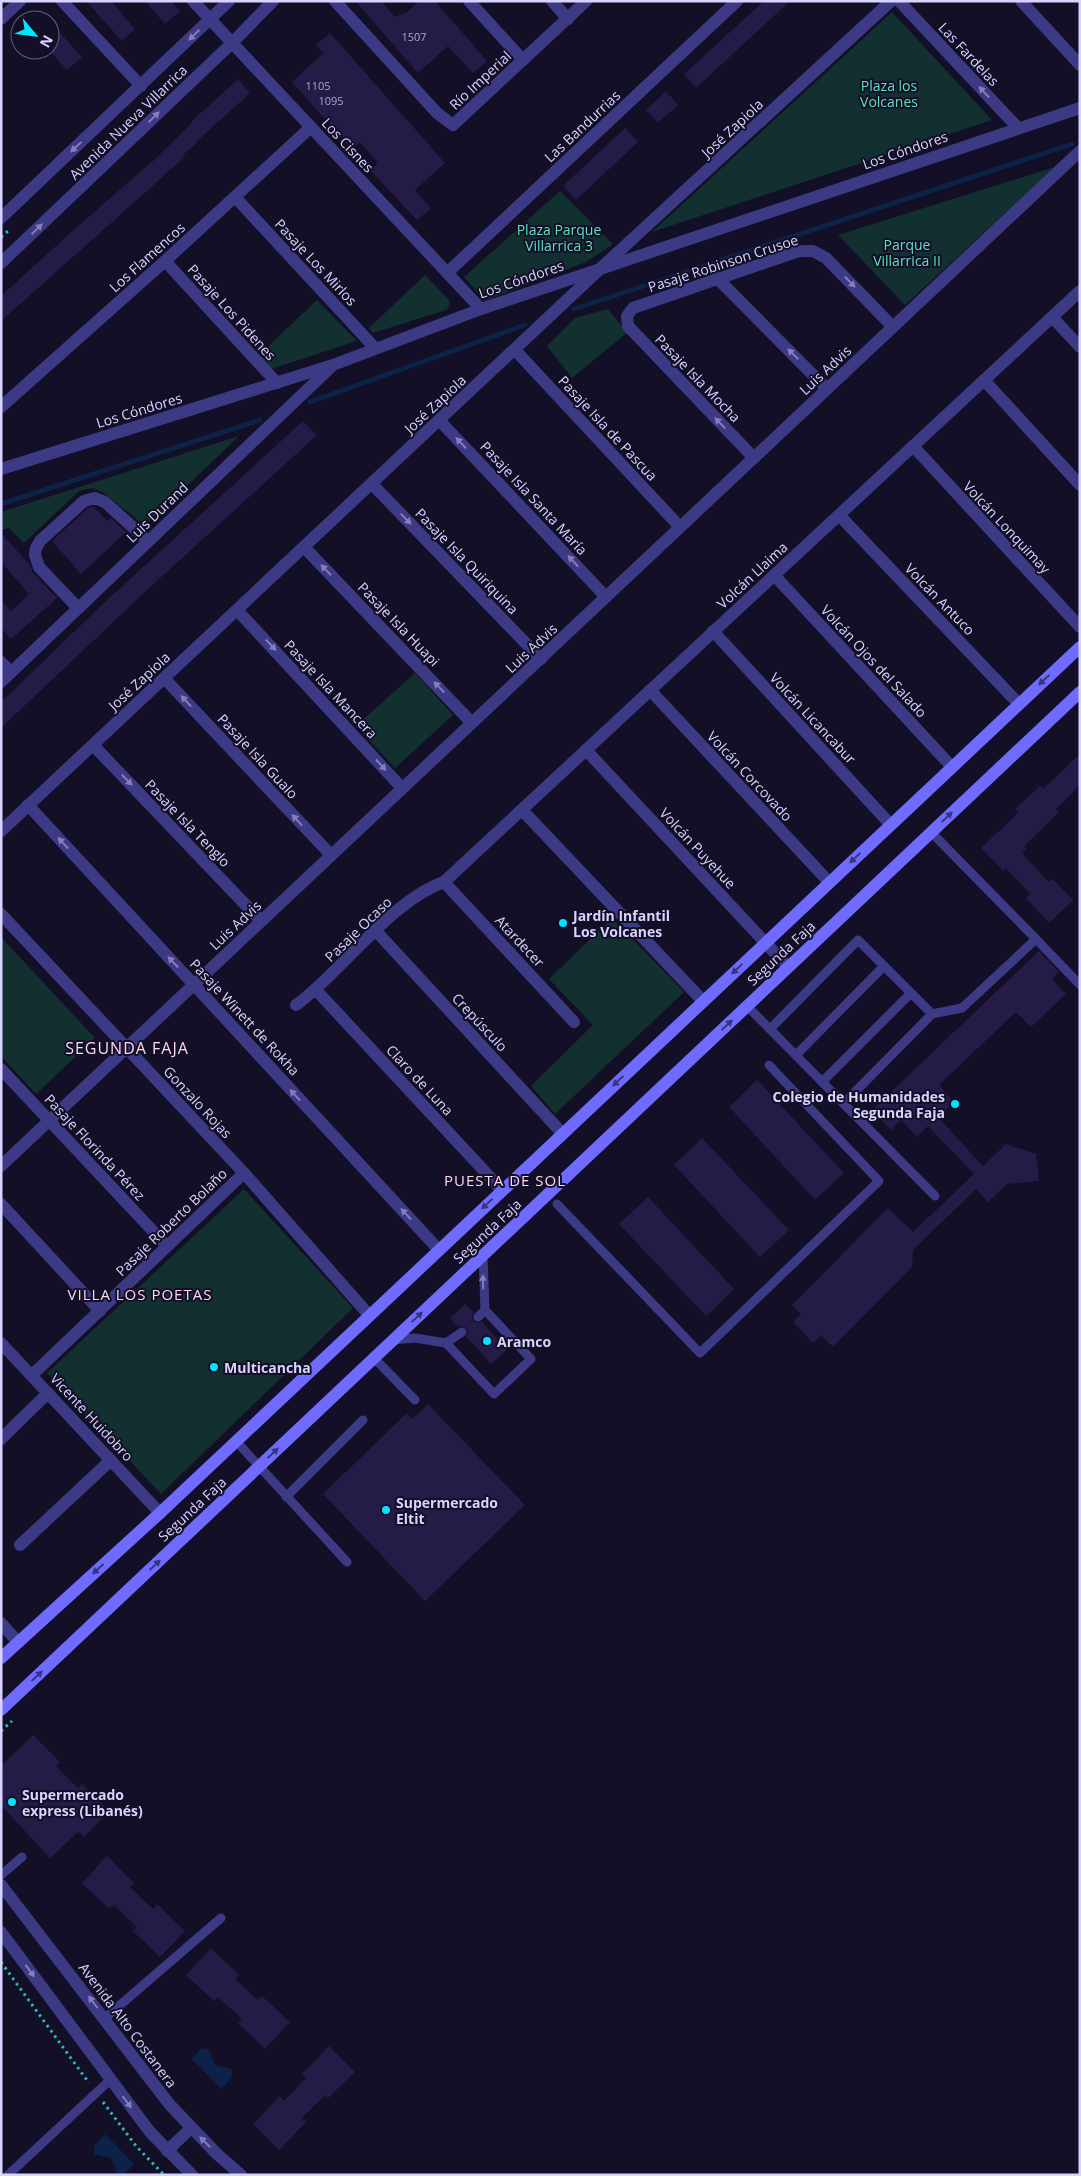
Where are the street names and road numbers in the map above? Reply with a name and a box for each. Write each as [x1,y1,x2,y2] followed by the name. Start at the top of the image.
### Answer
[935,18,1004,90] street label: Las Fardelas
[445,46,515,114] street label: Río Imperial
[65,60,191,184] street label: Avenida Nueva Villarrica
[540,86,624,166] street label: Las Bandurrias
[696,94,767,163] street label: José Zapiola
[318,114,378,177] street label: Los Cisnes
[860,126,951,173] street label: Los Cóndores
[271,214,361,310] street label: Pasaje Los Mirlos
[105,218,189,296] street label: Los Flamencos
[645,230,801,296] street label: Pasaje Robinson Crusoe
[476,255,567,302] street label: Los Cóndores
[184,260,281,364] street label: Pasaje Los Pidenes
[651,330,745,426] street label: Pasaje Isla Mocha
[795,341,855,399] street label: Luis Advis
[399,370,470,439] street label: José Zapiola
[554,371,662,485] street label: Pasaje Isla de Pascua
[94,388,185,432] street label: Los Cóndores
[476,437,592,559] street label: Pasaje Isla Santa María
[959,477,1055,578] street label: Volcán Lonquimay
[122,478,192,546] street label: Luis Durand
[411,504,523,618] street label: Pasaje Isla Quiriquina
[713,537,791,613] street label: Volcán Llaima
[901,559,979,639] street label: Volcán Antuco
[354,578,444,670] street label: Pasaje Isla Huapi
[817,601,931,721] street label: Volcán Ojos del Salado
[501,619,561,677] street label: Luis Advis
[280,636,382,742] street label: Pasaje Isla Mancera
[103,647,174,716] street label: José Zapiola
[766,668,860,768] street label: Volcán Licancabur
[214,709,302,803] street label: Pasaje Isla Gualo
[703,727,797,825] street label: Volcán Corcovado
[141,775,235,871] street label: Pasaje Isla Tenglo
[656,804,740,893] street label: Volcán Puyehue
[320,892,396,966] street label: Pasaje Ocaso
[205,896,265,954] street label: Luis Advis
[491,911,549,971] street label: Atardecer
[743,917,819,989] street label: Segunda Faja
[186,955,304,1079] street label: Pasaje Winett de Rokha
[448,989,512,1055] street label: Crepúsculo
[382,1041,458,1119] street label: Claro de Luna
[160,1062,237,1142] street label: Gonzalo Rojas
[41,1090,150,1205] street label: Pasaje Florinda Pérez
[111,1164,231,1280] street label: Pasaje Roberto Bolaño
[449,1195,525,1267] street label: Segunda Faja
[46,1369,138,1465] street label: Vicente Huidobro
[154,1473,230,1545] street label: Segunda Faja
[75,1959,181,2091] street label: Avenida Alto Costanera

